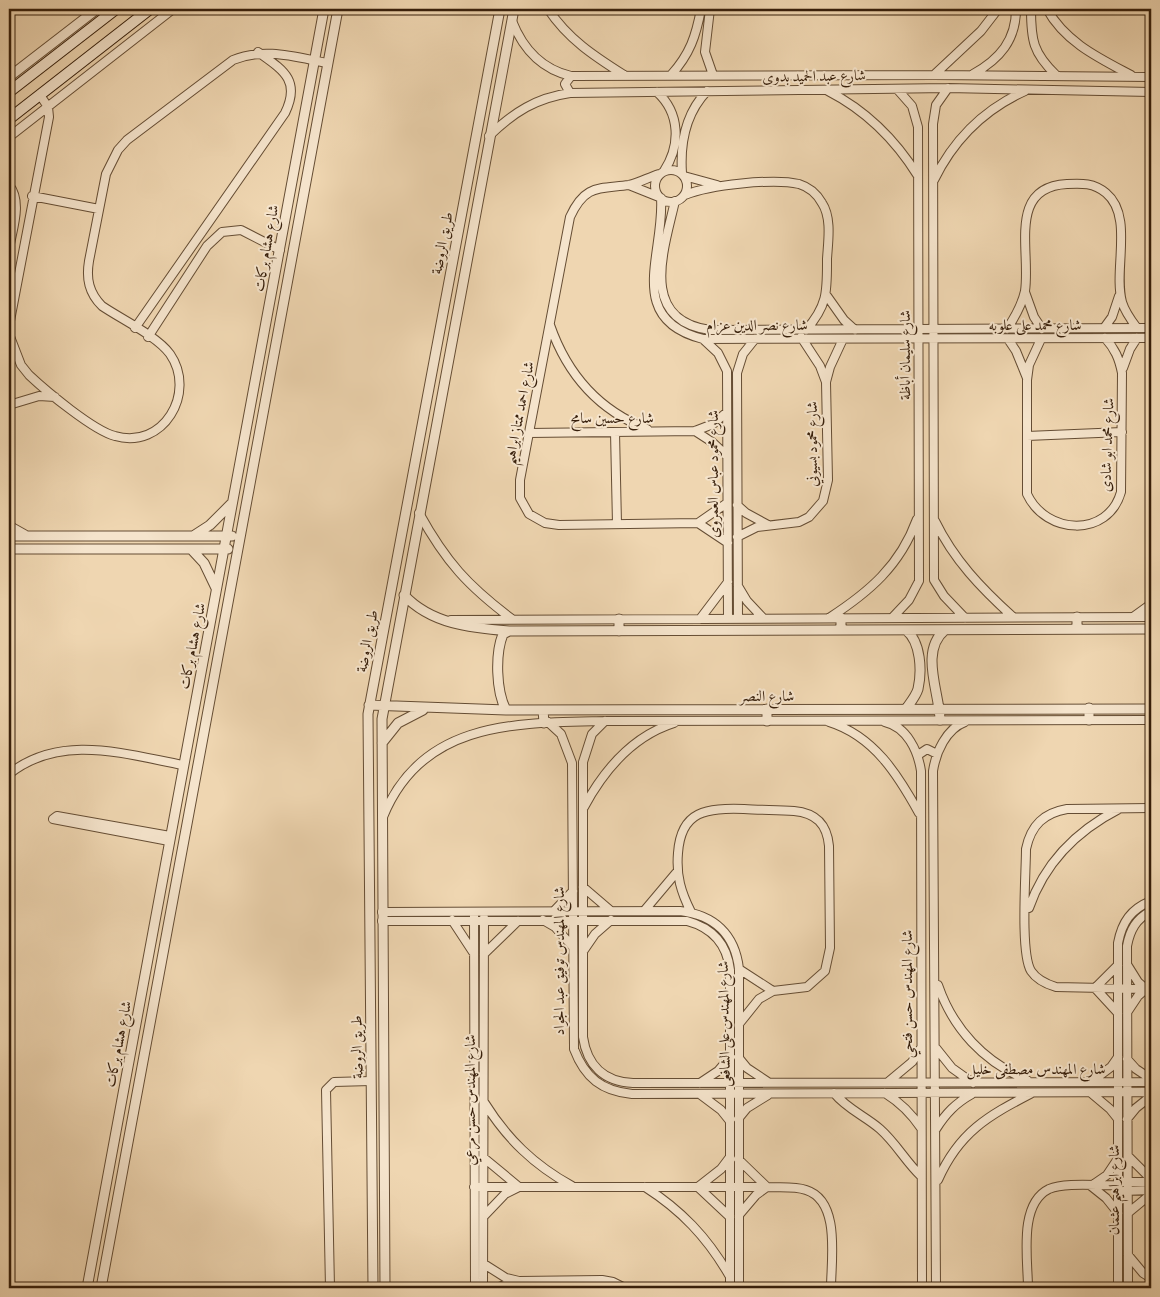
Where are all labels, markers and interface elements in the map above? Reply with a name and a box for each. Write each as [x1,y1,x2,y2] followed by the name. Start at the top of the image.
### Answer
[762,65,866,90] street label: شارع عبد الحميد بدوى
[249,203,286,294] street label: شارع هشام بركات
[426,210,458,276] street label: طريق الروضة
[894,310,918,400] street label: شارع سليمان أباظة
[706,315,808,338] street label: شارع نصر الدين عزام
[988,315,1082,338] street label: شارع محمد على علوبه
[499,360,544,467] street label: شارع احمد ممتاز ابراهيم
[1095,397,1122,493] street label: شارع محمد ابو شادى
[802,401,825,487] street label: شارع محمود بسيوني
[570,408,654,432] street label: شارع حسين سامح
[703,410,726,538] street label: شارع محمود عباس العمروى
[174,601,213,692] street label: شارع هشام بركات
[351,608,383,674] street label: طريق الروضة
[738,686,794,709] street label: شارع النصر
[549,887,572,1035] street label: شارع المهندس توفيق عبد الجواد
[897,930,921,1058] street label: شارع المهندس حسن فتحي
[713,961,738,1087] street label: شارع المهندس على الشافعى
[100,999,139,1090] street label: شارع هشام بركات
[346,1015,368,1079] street label: طريق الروضة
[460,1035,483,1165] street label: شارع المهندس حسن مرعي
[967,1059,1105,1082] street label: شارع المهندس مصطفى خليل
[1104,1145,1129,1235] street label: شارع ابراهيم عثمان

